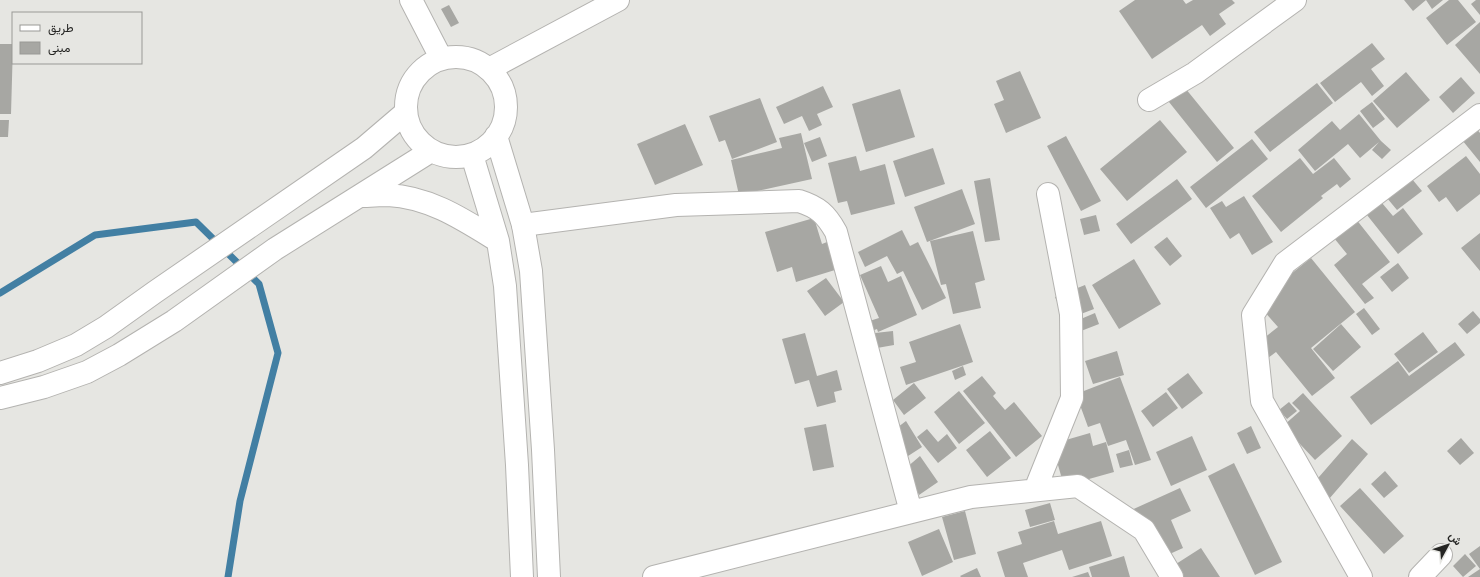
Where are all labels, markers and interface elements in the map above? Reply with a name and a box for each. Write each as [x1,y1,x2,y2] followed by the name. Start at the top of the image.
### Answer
[12,12,142,64] legend
[48,21,74,36] text: طريق
[48,41,70,56] text: مبنى
[1428,525,1468,565] north arrow
[1446,530,1465,548] text: ش

